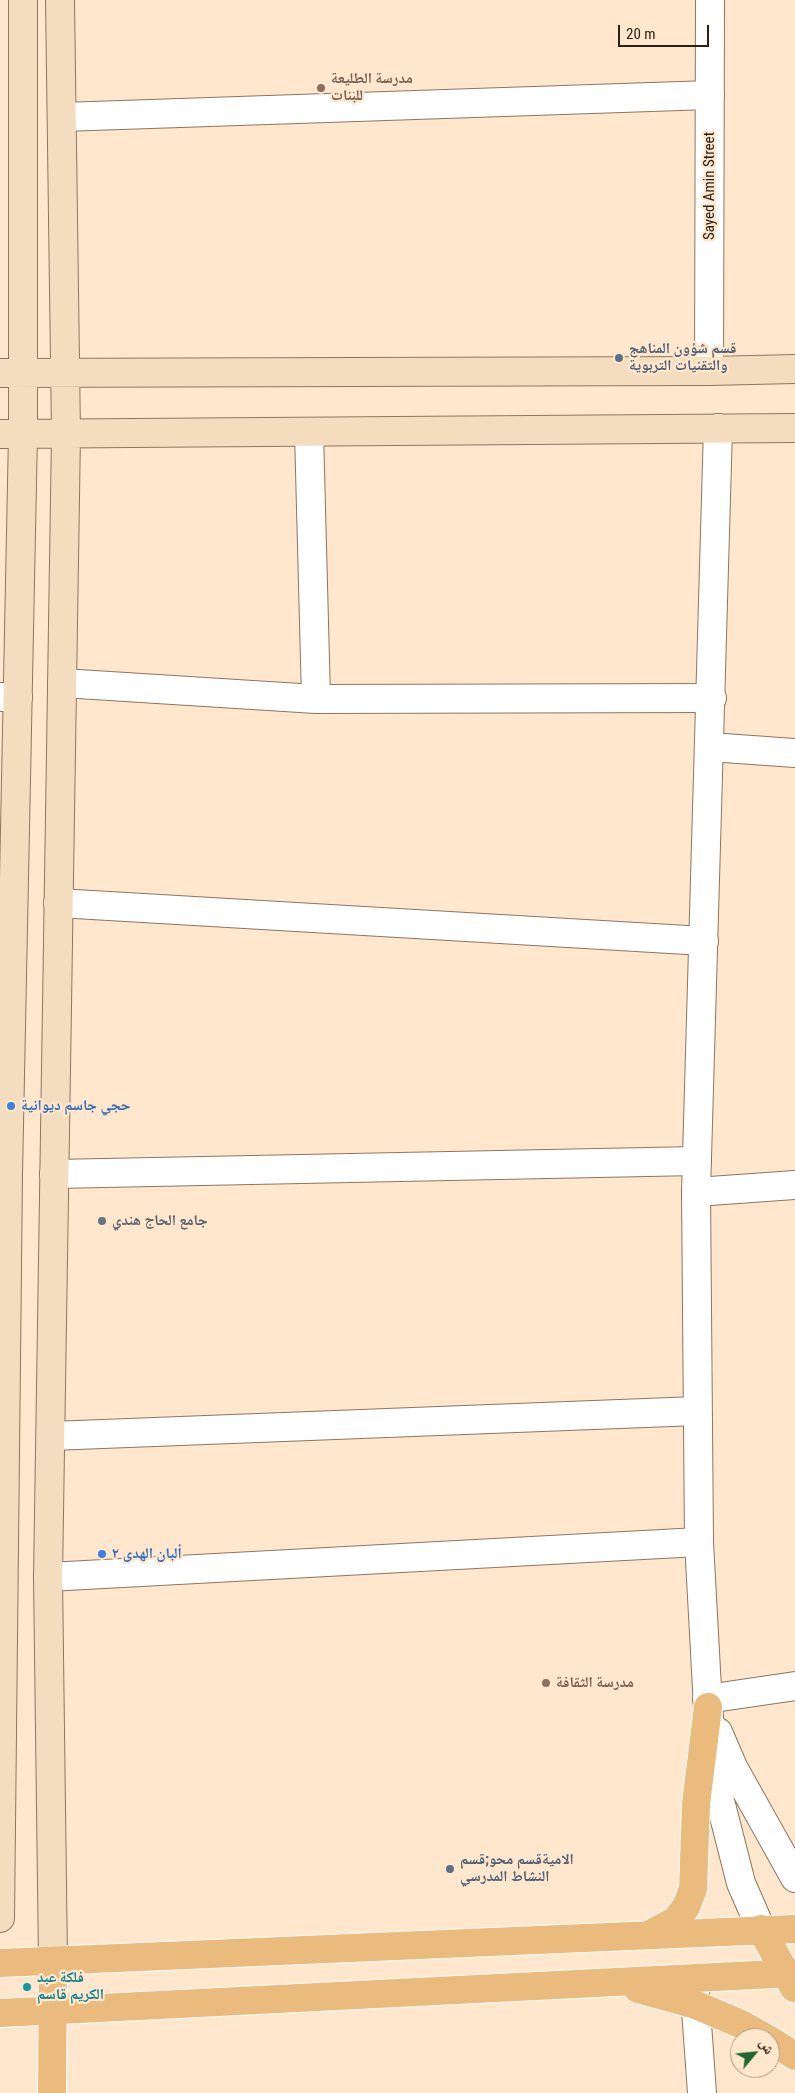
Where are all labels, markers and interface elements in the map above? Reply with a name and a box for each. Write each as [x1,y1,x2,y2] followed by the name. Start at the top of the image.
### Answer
[620,15,711,47] scale bar
[626,25,656,43] text: 20 m
[331,70,413,105] place label: مدرسة الطليعة للبنات
[315,82,327,94] marker: مدرسة الطليعة للبنات
[701,132,719,240] street label: Sayed Amin Street
[629,340,736,375] place label: قسم شؤون المناهج والتقنيات التربوية
[613,352,625,364] marker: قسم شؤون المناهج والتقنيات التربوية
[21,1097,130,1115] place label: حجي جاسم ديوانية
[5,1100,17,1112] marker: حجي جاسم ديوانية
[112,1212,208,1230] place label: جامع الحاج هندي
[96,1215,108,1227] marker: جامع الحاج هندي
[112,1545,182,1563] place label: ألبان الهدى ٢
[96,1548,108,1560] marker: ألبان الهدى ٢
[556,1674,634,1692] place label: مدرسة الثقافة
[540,1677,552,1689] marker: مدرسة الثقافة
[460,1851,574,1886] place label: الاميةقسم محو;قسم النشاط المدرسي
[444,1863,456,1875] marker: الاميةقسم محو;قسم النشاط المدرسي
[37,1969,104,2004] place label: فلكة عبد الكريم قاسم
[21,1981,33,1993] marker: فلكة عبد الكريم قاسم
[730,2028,780,2078] north arrow
[757,2036,778,2057] text: ش

